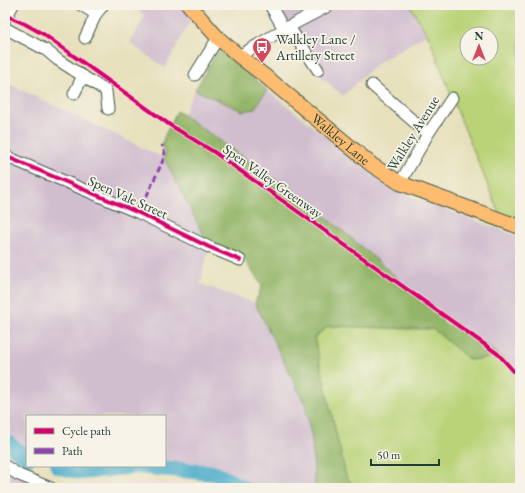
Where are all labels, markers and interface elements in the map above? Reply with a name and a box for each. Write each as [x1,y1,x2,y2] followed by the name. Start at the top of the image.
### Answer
[459,26,499,66] north arrow
[475,29,484,43] text: N
[275,30,356,64] place label: Walkley Lane / Artillery Street
[251,36,273,64] bus stop icon: Walkley Lane / Artillery Street
[383,92,443,174] street label: Walkley Avenue
[308,109,374,169] street label: Walkley Lane
[220,140,327,223] street label: Spen Valley Greenway
[85,171,171,223] street label: Spen Vale Street
[26,415,166,467] legend
[62,423,111,439] text: Cycle path
[371,441,439,467] scale bar
[62,443,83,459] text: Path
[377,447,401,463] text: 50 m

